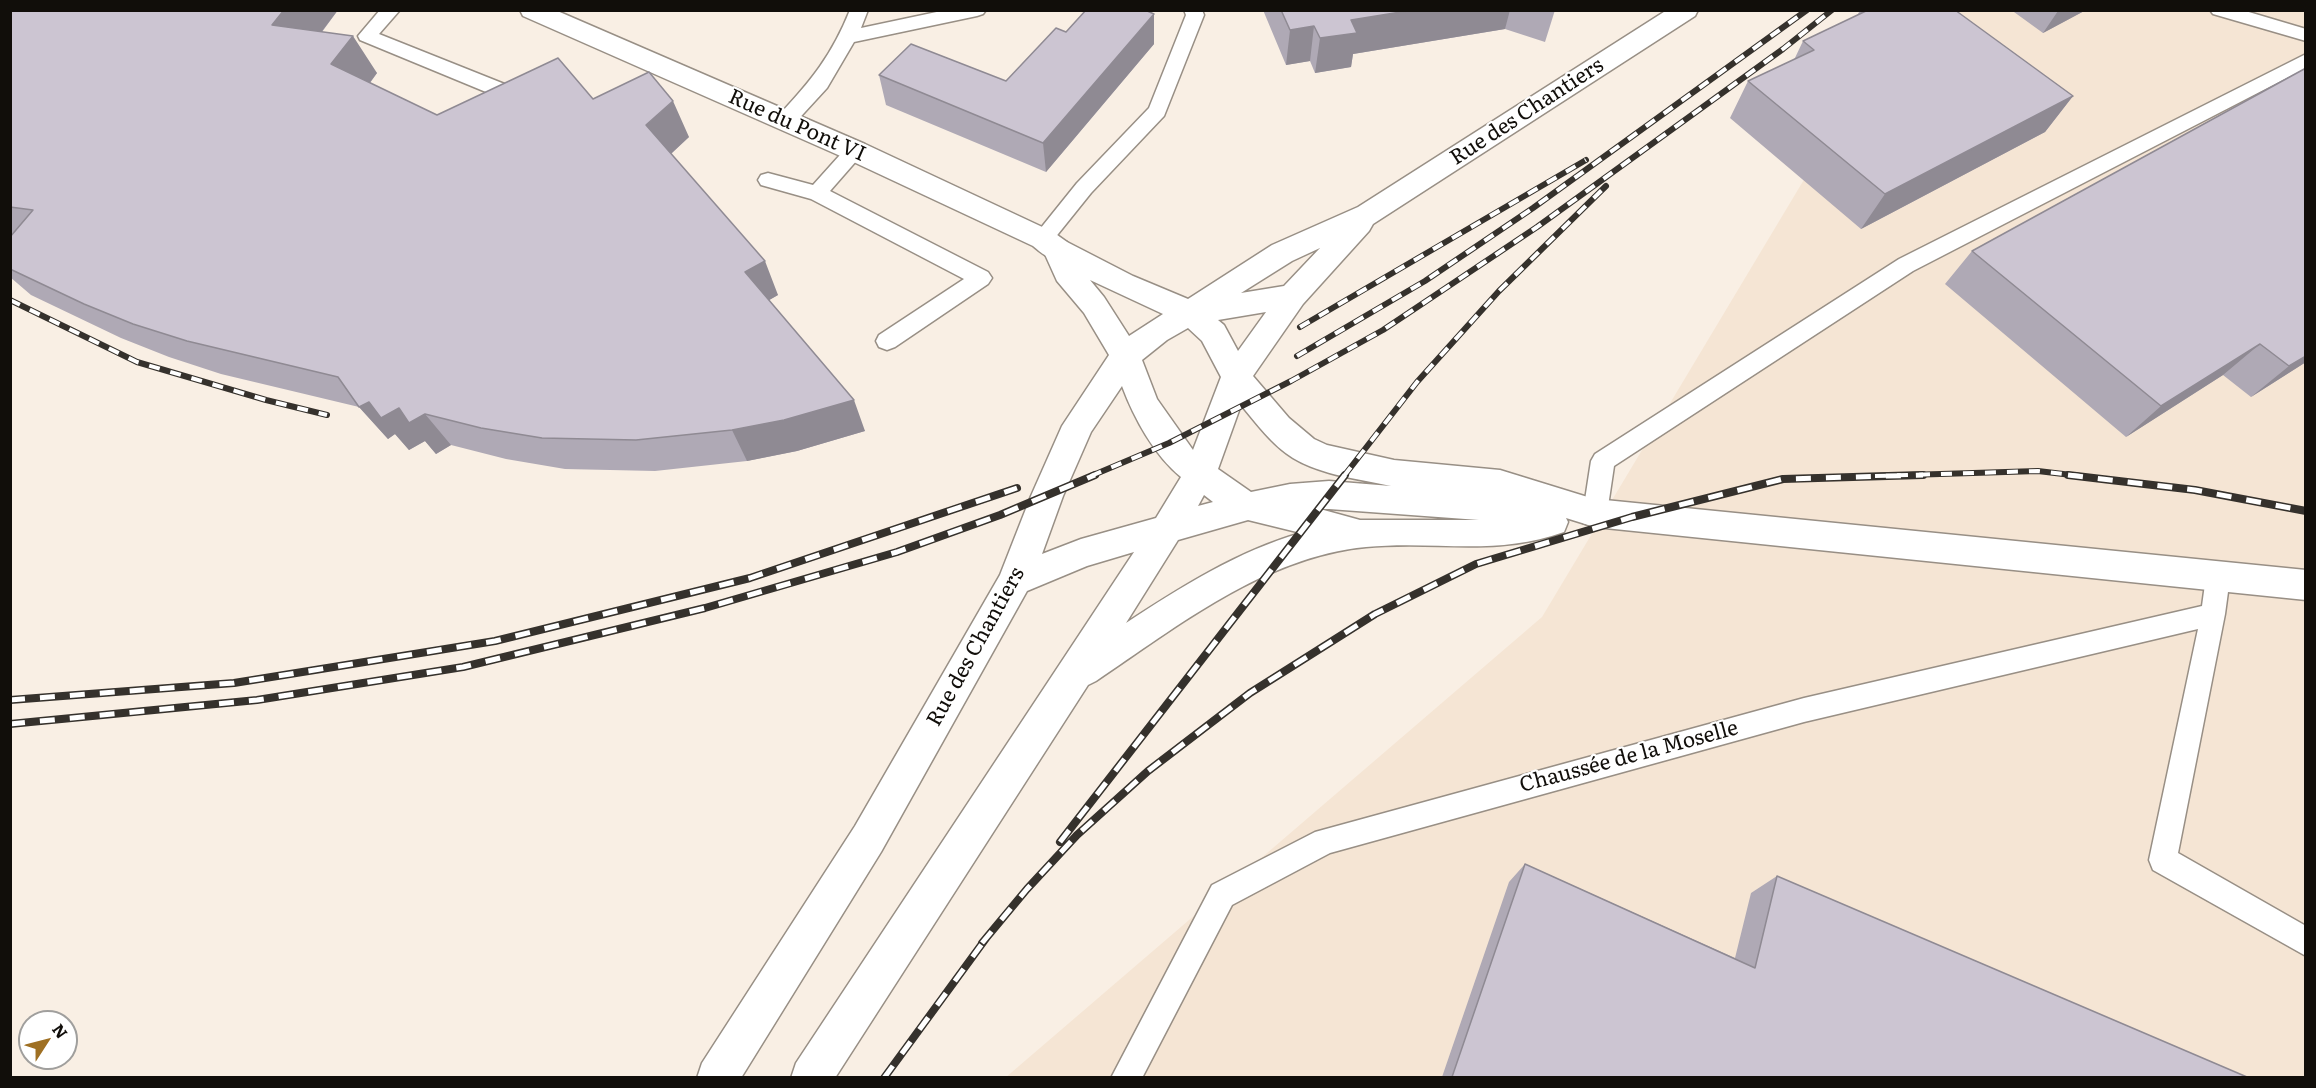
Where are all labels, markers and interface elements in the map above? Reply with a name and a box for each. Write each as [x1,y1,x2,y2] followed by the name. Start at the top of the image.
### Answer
[1446,53,1608,171] street label: Rue des Chantiers
[724,84,870,168] street label: Rue du Pont VI
[922,563,1030,731] street label: Rue des Chantiers
[1517,716,1741,798] street label: Chaussée de la Moselle
[18,1010,78,1070] north arrow
[47,1018,75,1043] text: N

